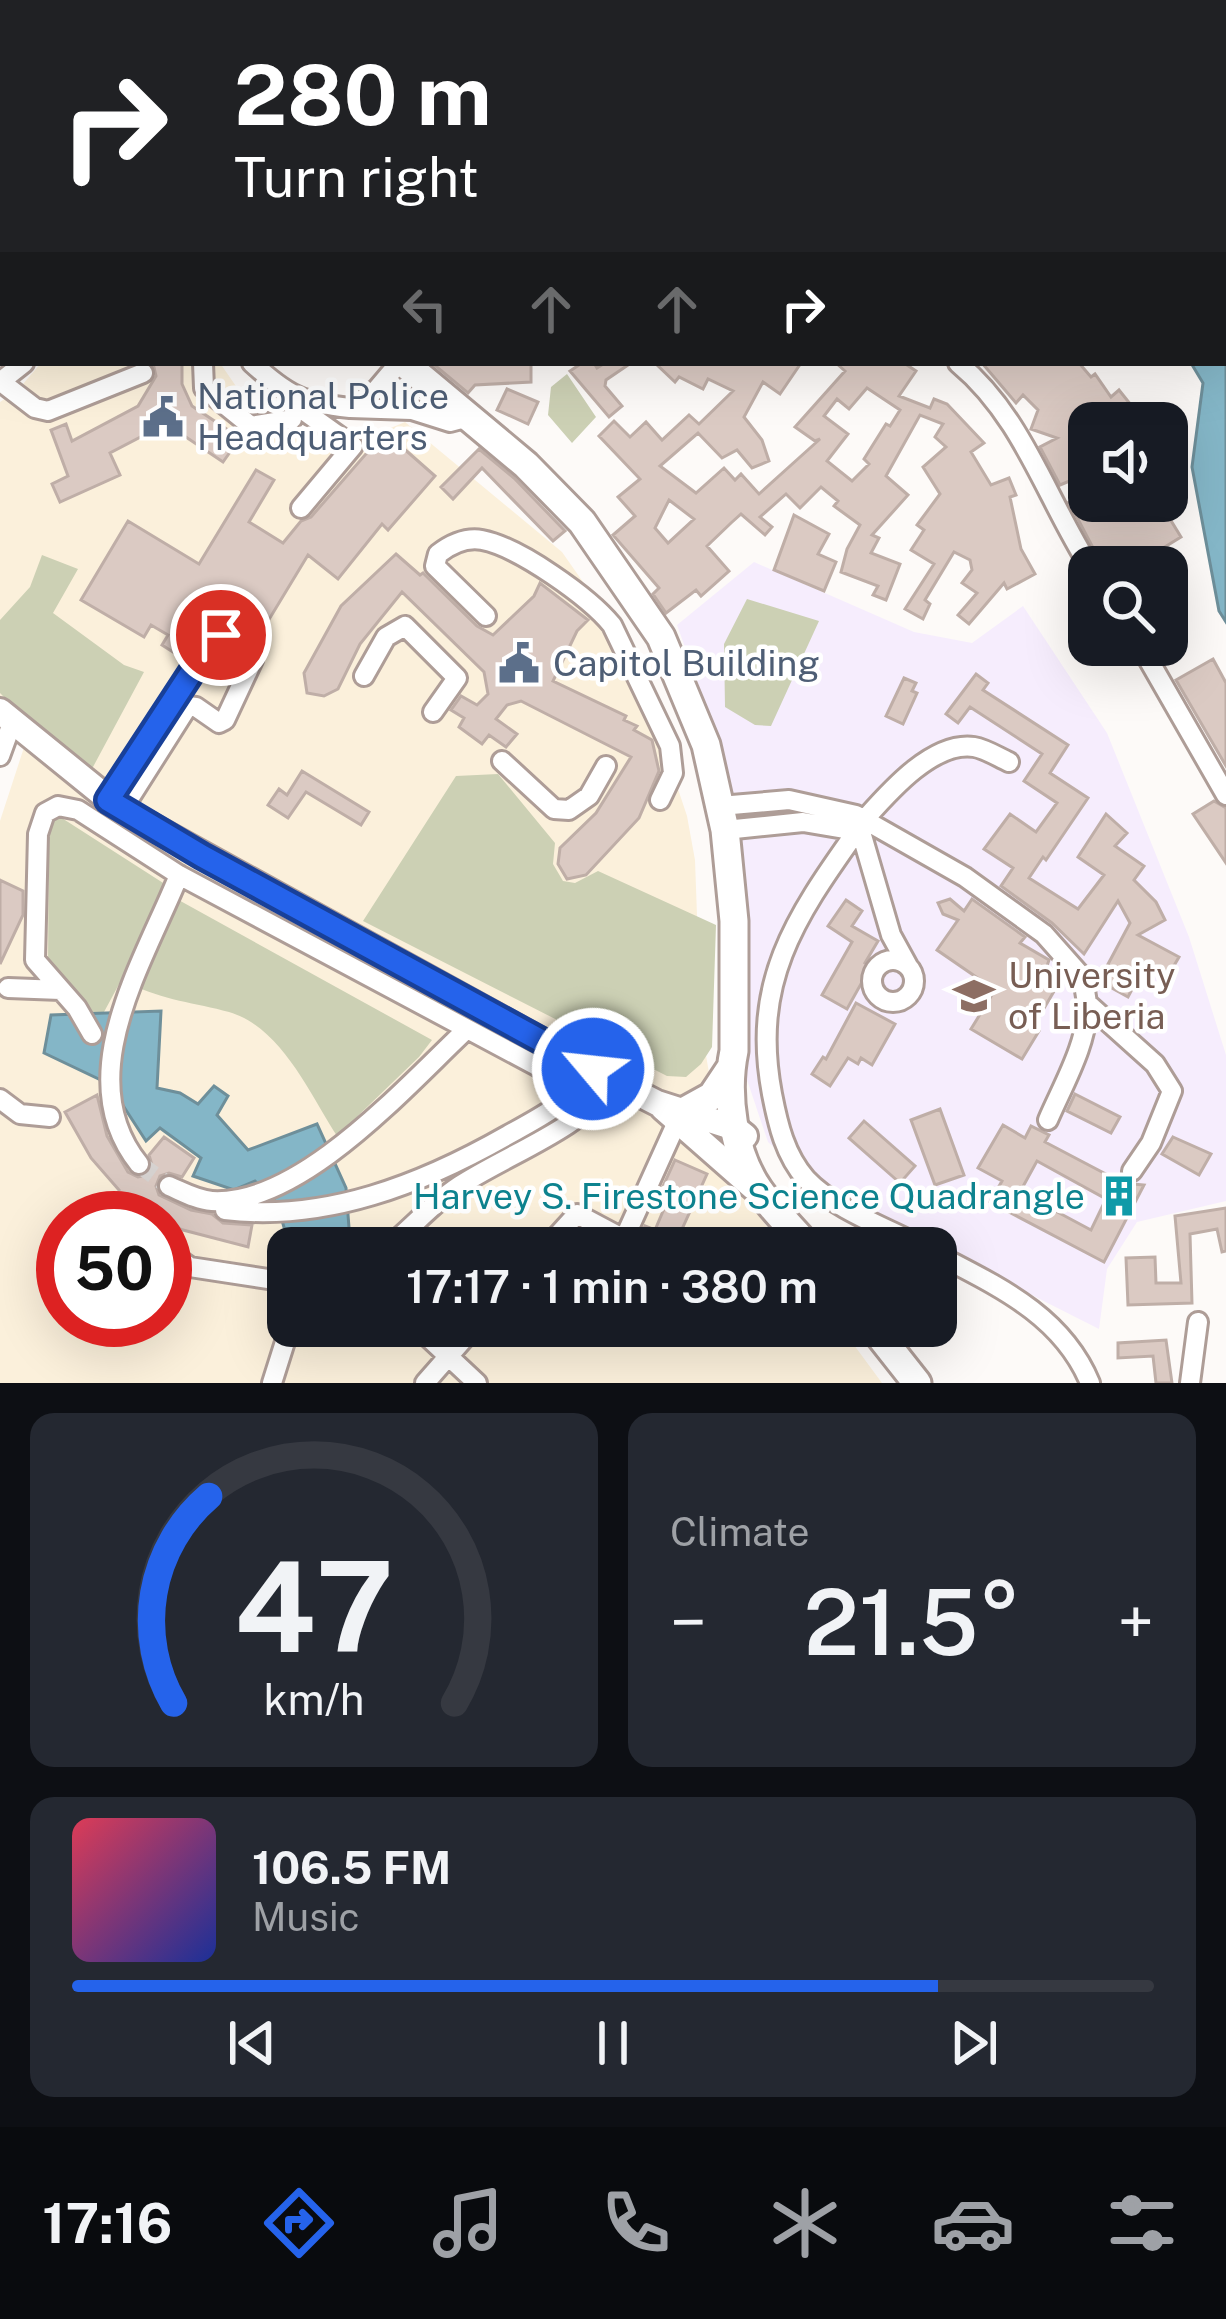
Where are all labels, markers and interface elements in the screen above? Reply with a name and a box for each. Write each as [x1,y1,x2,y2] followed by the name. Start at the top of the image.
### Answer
[234,45,492,144] text: 280 m
[36,48,192,204] icon: right
[234,146,479,209] text: Turn right
[392,276,458,342] icon: left
[518,276,584,342] icon: ahead
[644,276,710,342] icon: ahead
[770,276,836,342] icon: right
[197,375,449,458] place label: National Police Headquarters
[140,394,186,440] public building icon: National Police Headquarters
[1068,402,1188,666] map controls
[1068,402,1188,522] button: sound
[1068,546,1188,666] button: search
[170,584,272,686] pin
[188,602,254,668] icon: arrive
[496,640,542,686] public building icon: Capitol Building
[553,642,820,684] place label: Capitol Building
[1008,954,1175,1037] place label: University of Liberia
[951,973,997,1019] school or university icon: University of Liberia
[530,1006,656,1132] position arrow
[1096,1173,1142,1219] building icon: Harvey S. Firestone Science Quadrangle
[413,1175,1085,1217] place label: Harvey S. Firestone Science Quadrangle
[36,1191,192,1347] speed limit sign: 50
[406,1260,818,1313] text: 17:17 · 1 min · 380 m
[670,1509,810,1555] text: Climate
[234,1533,394,1680] text: 47
[803,1569,1021,1675] text: 21.5°
[670,1583,707,1661] text: −
[1117,1583,1154,1661] text: +
[264,1674,364,1725] text: km/h
[252,1841,451,1894] text: 106.5 FM
[252,1894,360,1940] text: Music
[219,2010,285,2076] icon: previous
[580,2010,646,2076] icon: pause
[941,2010,1007,2076] icon: next
[257,2181,341,2265] icon: directions
[426,2181,510,2265] icon: music
[594,2181,678,2265] icon: phone
[763,2181,847,2265] icon: climate
[931,2181,1015,2265] icon: car
[1100,2181,1184,2265] icon: filters
[42,2192,173,2255] text: 17:16

